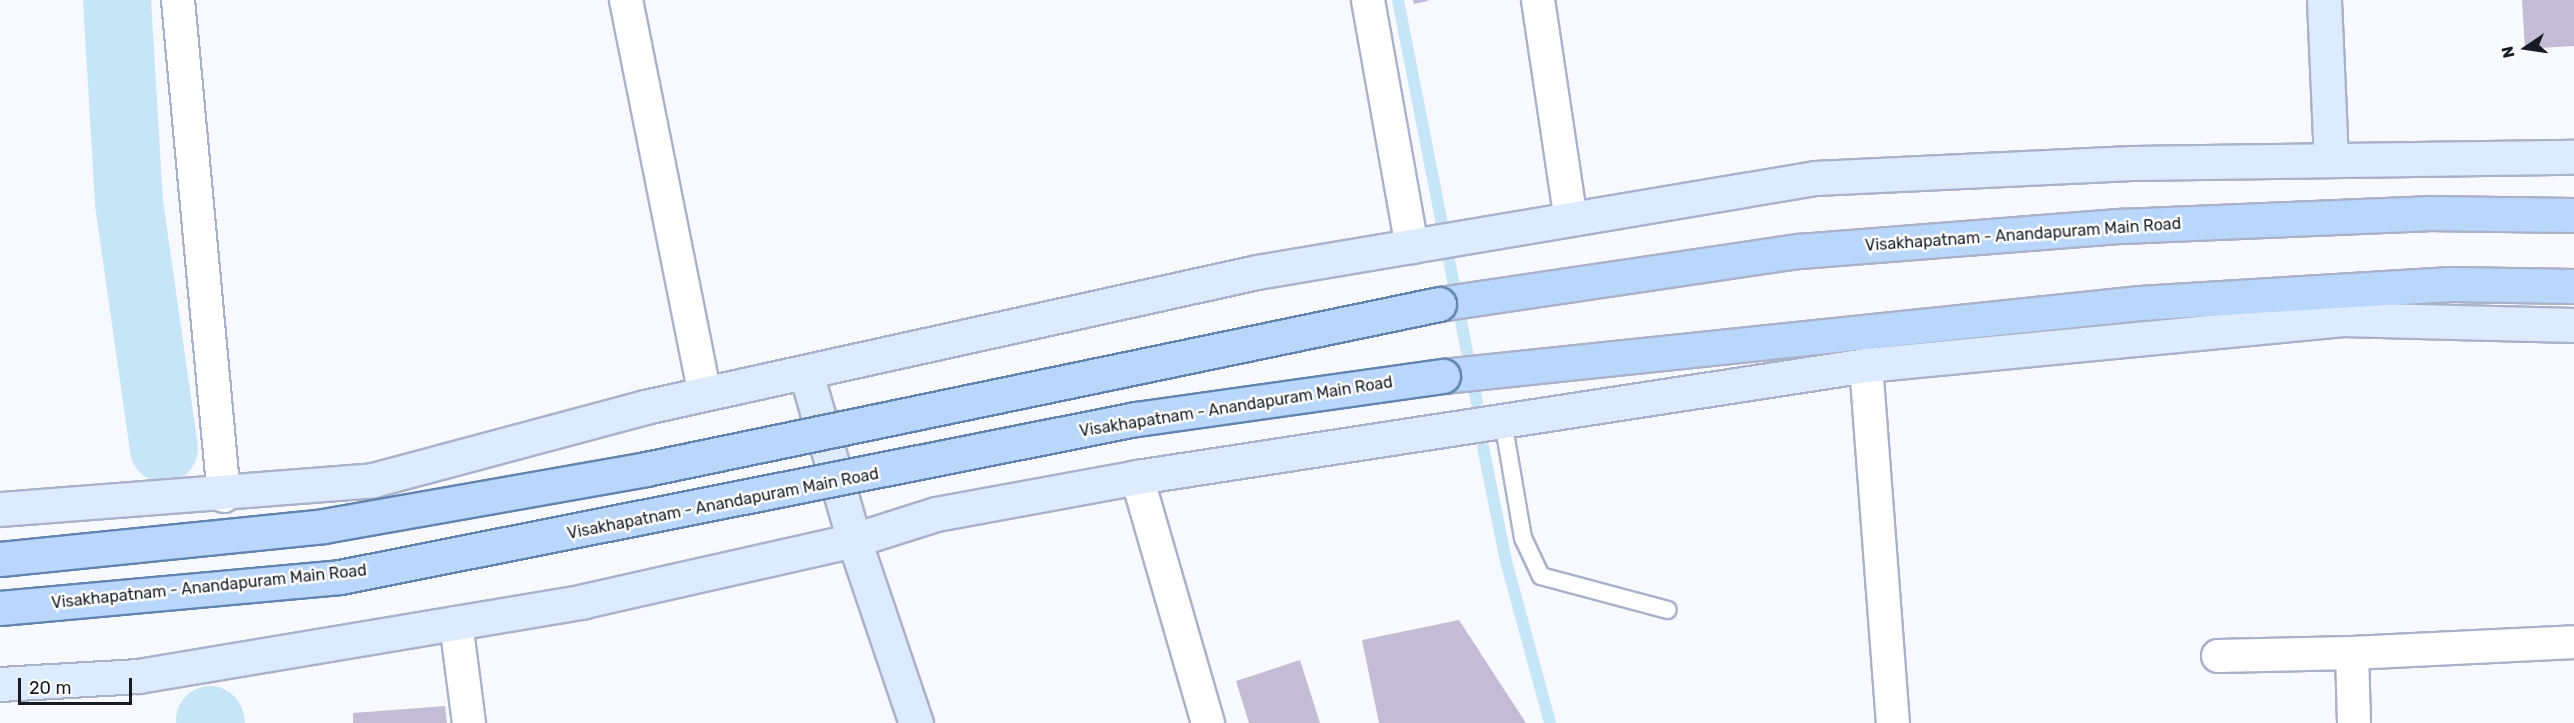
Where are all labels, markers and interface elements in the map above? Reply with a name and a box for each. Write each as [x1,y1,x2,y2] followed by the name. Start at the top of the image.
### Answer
[2496,18,2556,78] north arrow
[2497,44,2519,60] text: N
[1864,214,2182,256] street label: Visakhapatnam - Anandapuram Main Road
[1078,373,1394,441] street label: Visakhapatnam - Anandapuram Main Road
[565,464,881,544] street label: Visakhapatnam - Anandapuram Main Road
[50,561,368,613] street label: Visakhapatnam - Anandapuram Main Road
[21,666,135,704] scale bar
[29,677,71,699] text: 20 m

